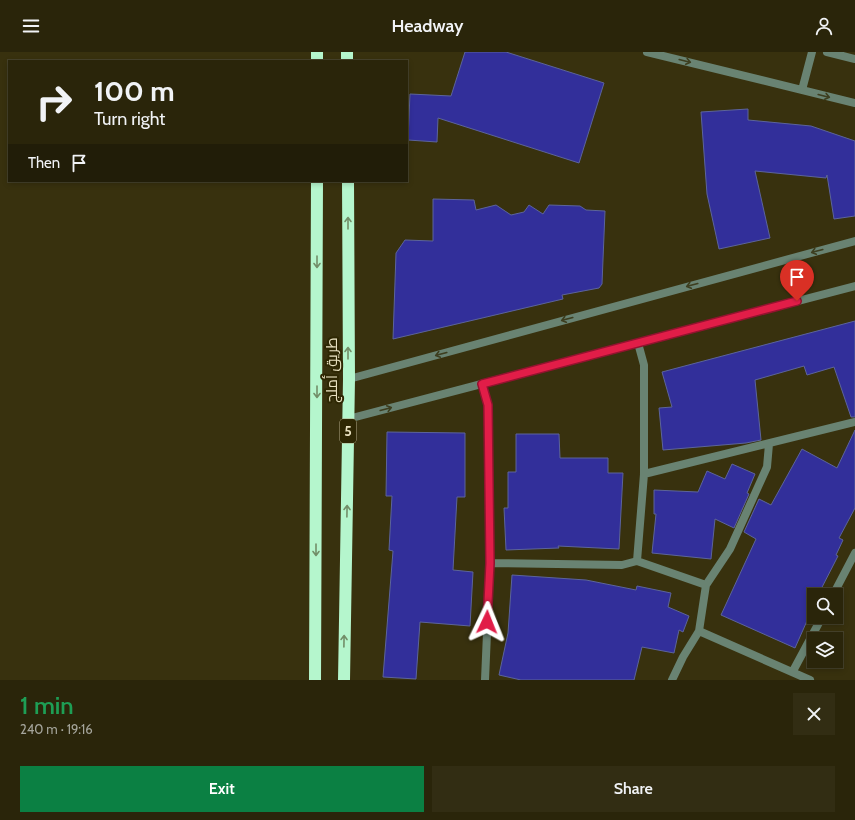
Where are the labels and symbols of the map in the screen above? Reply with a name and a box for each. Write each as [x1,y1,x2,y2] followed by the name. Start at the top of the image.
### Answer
[678,58,691,66] one-way arrow
[818,92,831,100] one-way arrow
[344,217,352,230] one-way arrow
[811,248,824,255] one-way arrow
[313,255,321,268] one-way arrow
[780,260,814,301] pin
[686,282,699,289] one-way arrow
[560,316,573,324] one-way arrow
[322,337,343,403] street label: طريق أملج
[345,347,352,360] one-way arrow
[435,351,448,358] one-way arrow
[313,385,321,398] one-way arrow
[379,404,392,412] one-way arrow
[340,419,356,443] road number: 5
[343,505,350,518] one-way arrow
[312,543,320,556] one-way arrow
[466,601,508,643] position arrow
[340,635,348,648] one-way arrow

